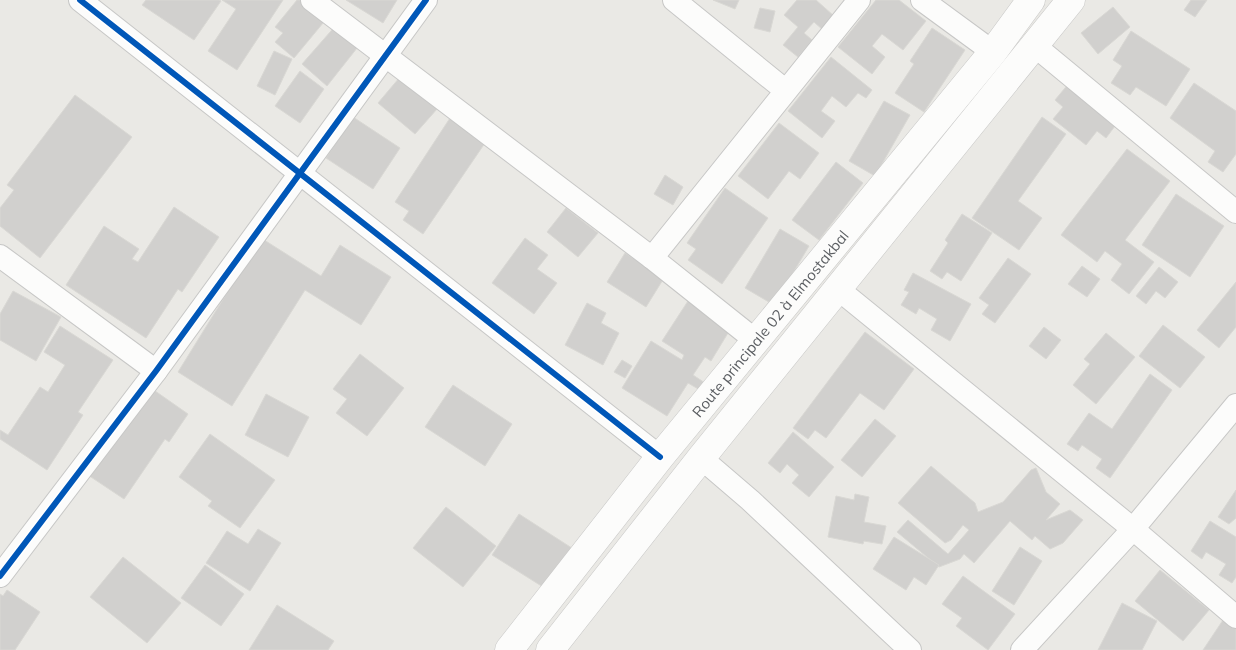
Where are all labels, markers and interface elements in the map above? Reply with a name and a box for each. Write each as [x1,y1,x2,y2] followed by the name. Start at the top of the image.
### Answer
[687,226,852,421] street label: Route principale 02 à Elmostakbal

